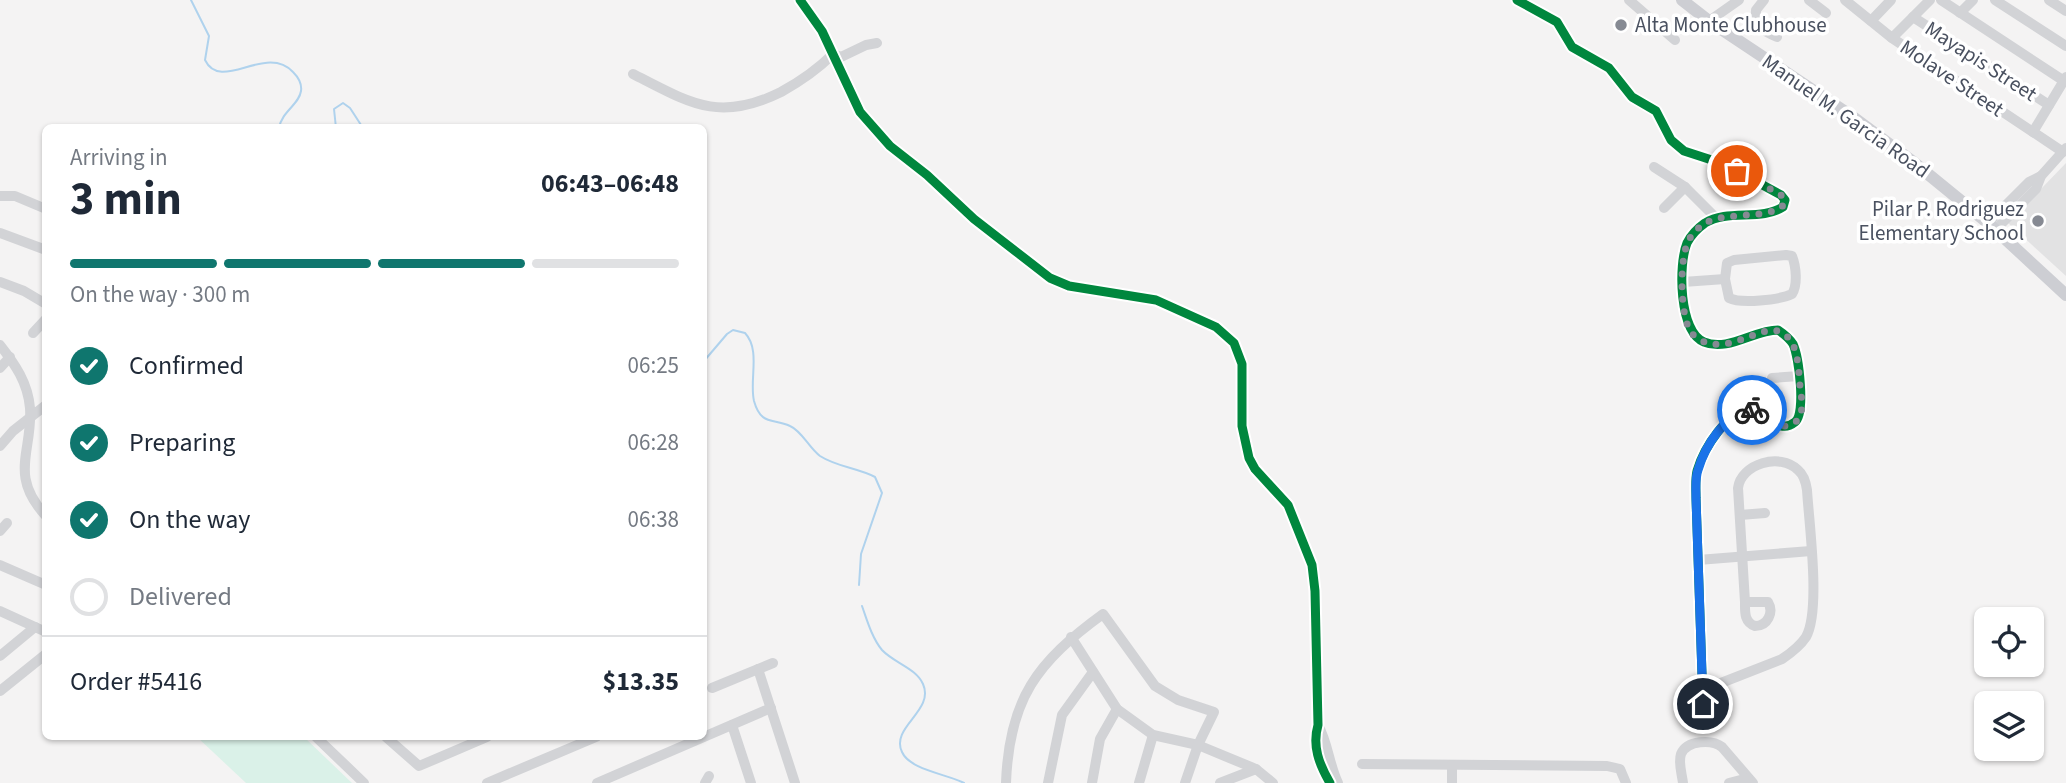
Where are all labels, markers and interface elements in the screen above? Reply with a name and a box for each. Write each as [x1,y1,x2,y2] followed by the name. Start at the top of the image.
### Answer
[1635,10,1827,40] place label: Alta Monte Clubhouse
[1919,13,2043,109] street label: Mayapis Street
[1613,17,1629,33] marker: Alta Monte Clubhouse
[1894,32,2010,124] street label: Molave Street
[1756,47,1936,185] street label: Manuel M. Garcia Road
[70,141,168,174] text: Arriving in
[1707,141,1767,201] pin
[1718,152,1756,190] icon: bag
[541,165,679,202] text: 06:43–06:48
[70,167,182,232] text: 3 min
[1858,194,2024,248] place label: Pilar P. Rodriguez Elementary School
[2030,213,2046,229] marker: Pilar P. Rodriguez Elementary School
[70,278,250,311] text: On the way · 300 m
[70,347,108,385] icon: check
[129,347,244,384] text: Confirmed
[628,349,679,382] text: 06:25
[1717,375,1787,445] courier
[1733,391,1771,429] icon: bike
[70,424,108,462] icon: check
[129,424,235,461] text: Preparing
[628,426,679,459] text: 06:28
[70,501,108,539] icon: check
[129,501,250,538] text: On the way
[628,503,679,536] text: 06:38
[129,578,232,615] text: Delivered
[1974,607,2044,761] map controls
[1974,607,2044,677] button: locate
[70,663,202,700] text: Order #5416
[603,663,679,700] text: $13.35
[1673,674,1733,734] pin
[1684,685,1722,723] icon: home
[1974,691,2044,761] button: layers

